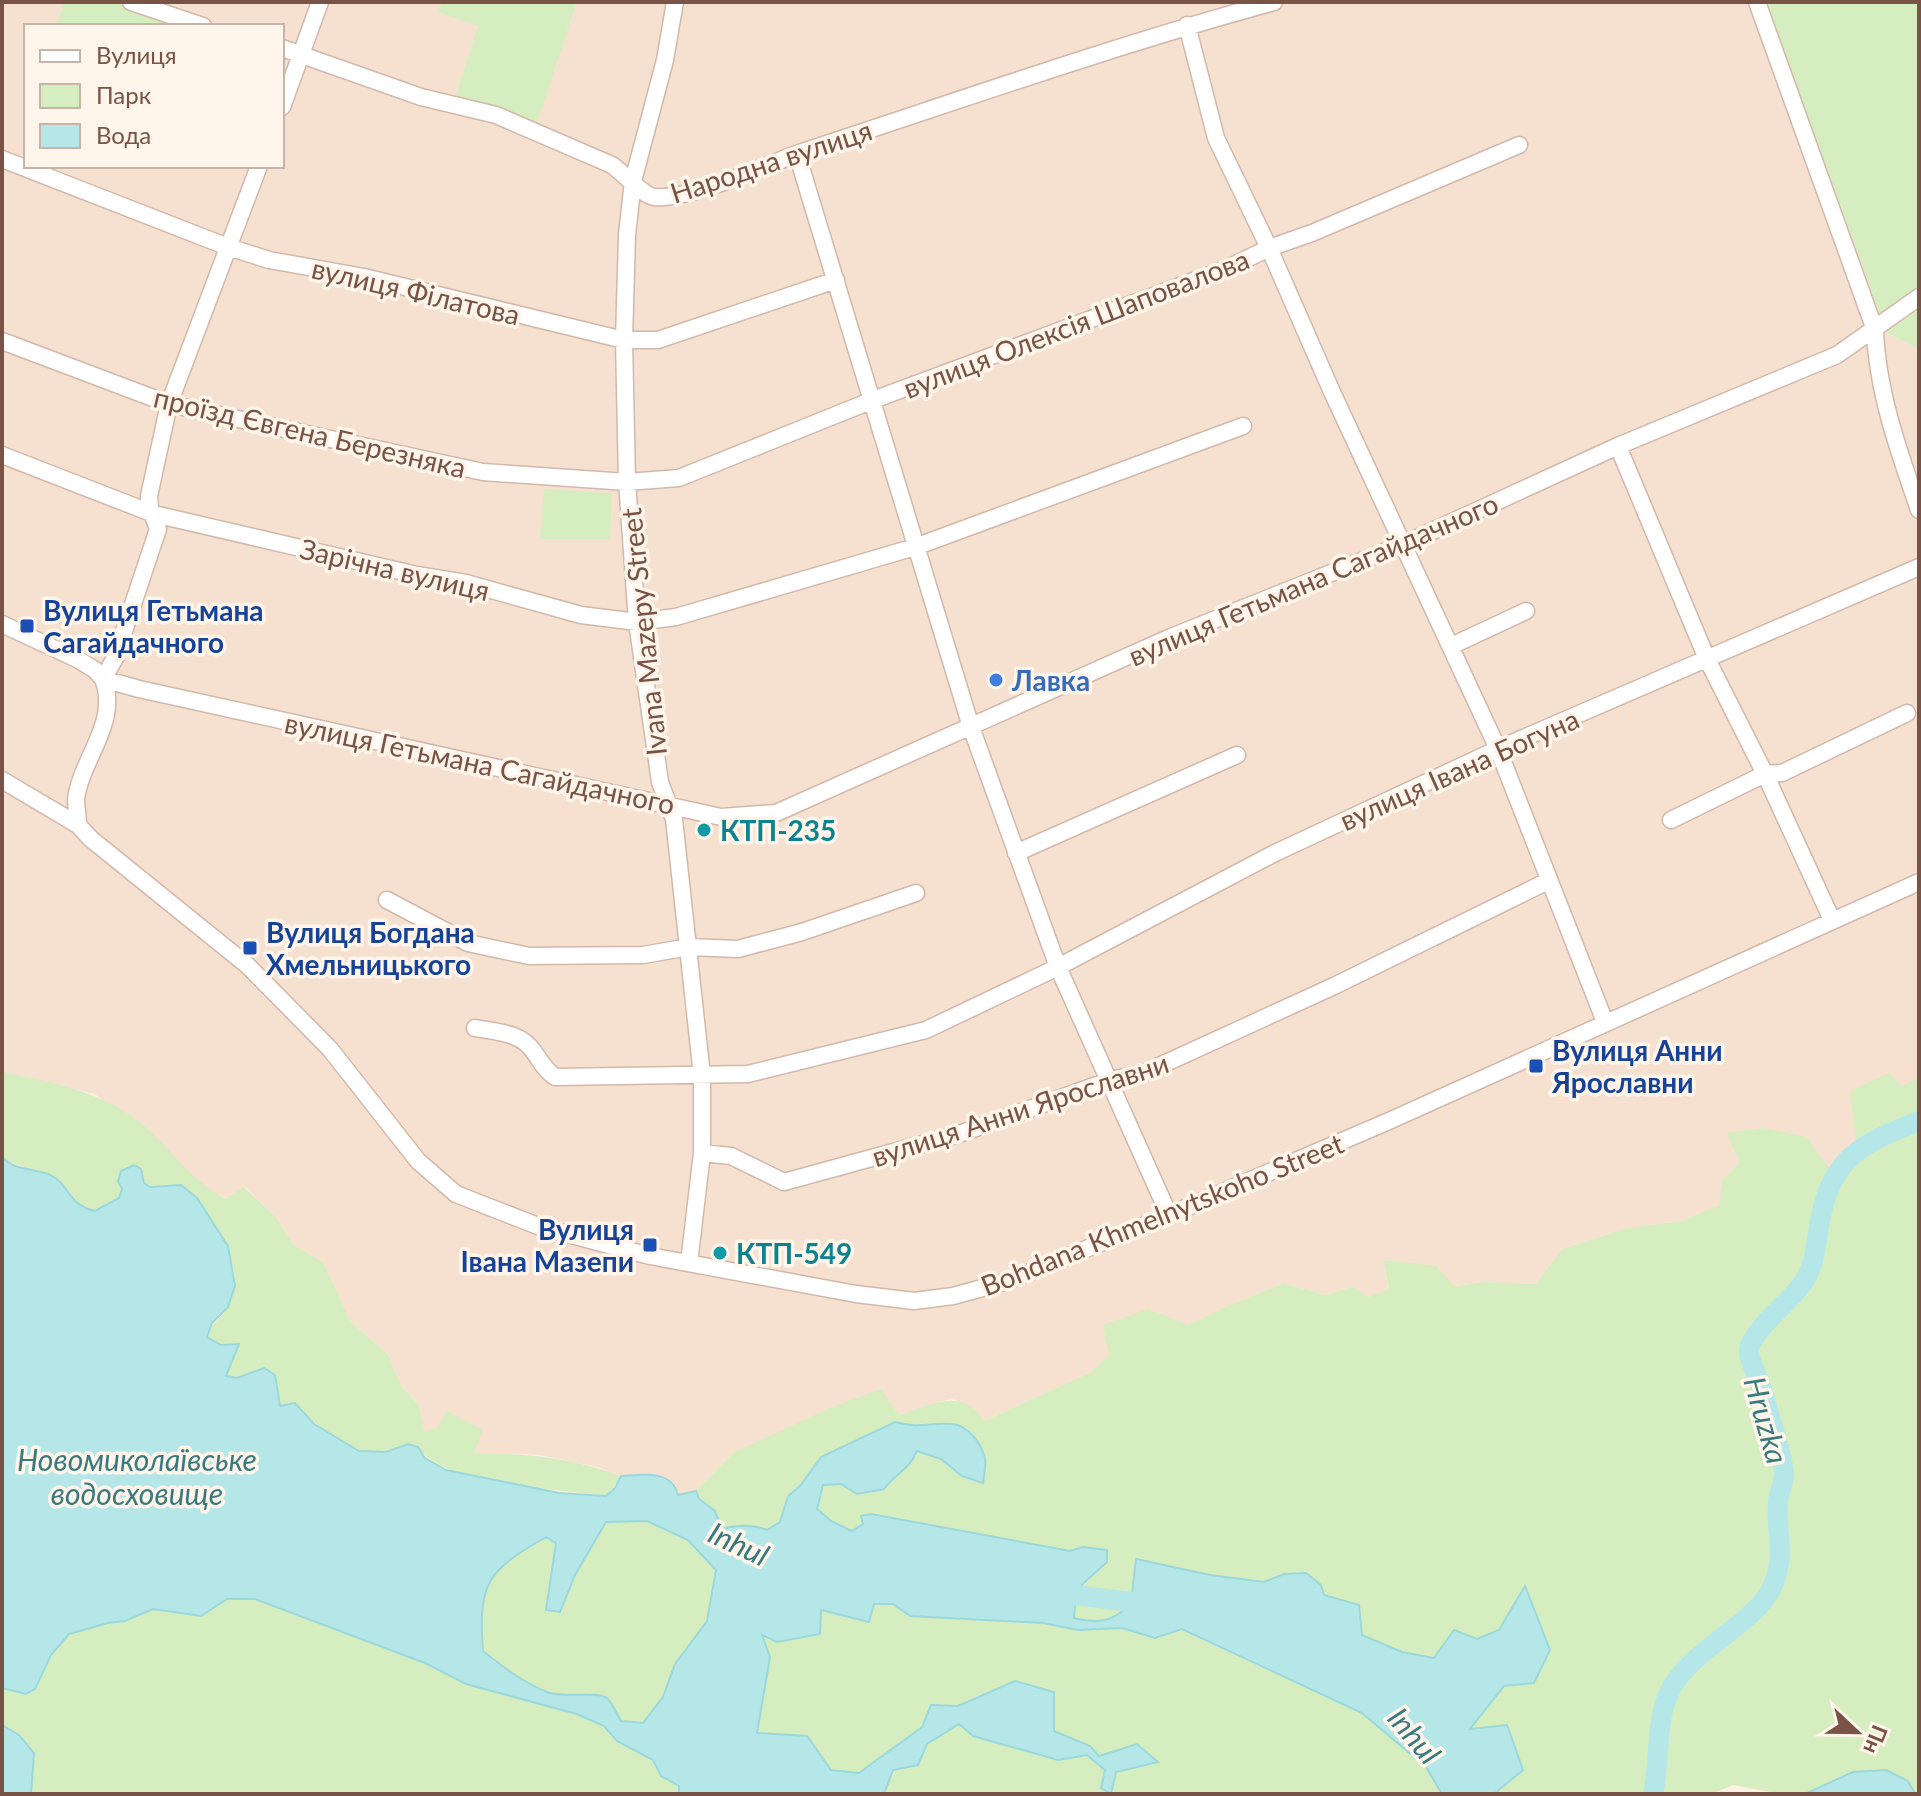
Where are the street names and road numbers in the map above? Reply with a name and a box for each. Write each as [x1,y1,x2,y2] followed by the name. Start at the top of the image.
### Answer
[666,112,876,210] street label: Народна вулиця
[898,241,1254,405] street label: вулиця Олексія Шаповалова
[309,251,523,331] street label: вулиця Філатова
[151,380,469,484] street label: проїзд Євгена Березняка
[1123,486,1503,672] street label: вулиця Гетьмана Сагайдачного
[613,506,673,758] street label: Ivana Mazepy Street
[297,531,493,607] street label: Зарічна вулиця
[1334,701,1584,837] street label: вулиця Івана Богуна
[282,705,678,821] street label: вулиця Гетьмана Сагайдачного
[867,1045,1173,1173] street label: вулиця Анни Ярославни
[976,1126,1348,1302] street label: Bohdana Khmelnytskoho Street

